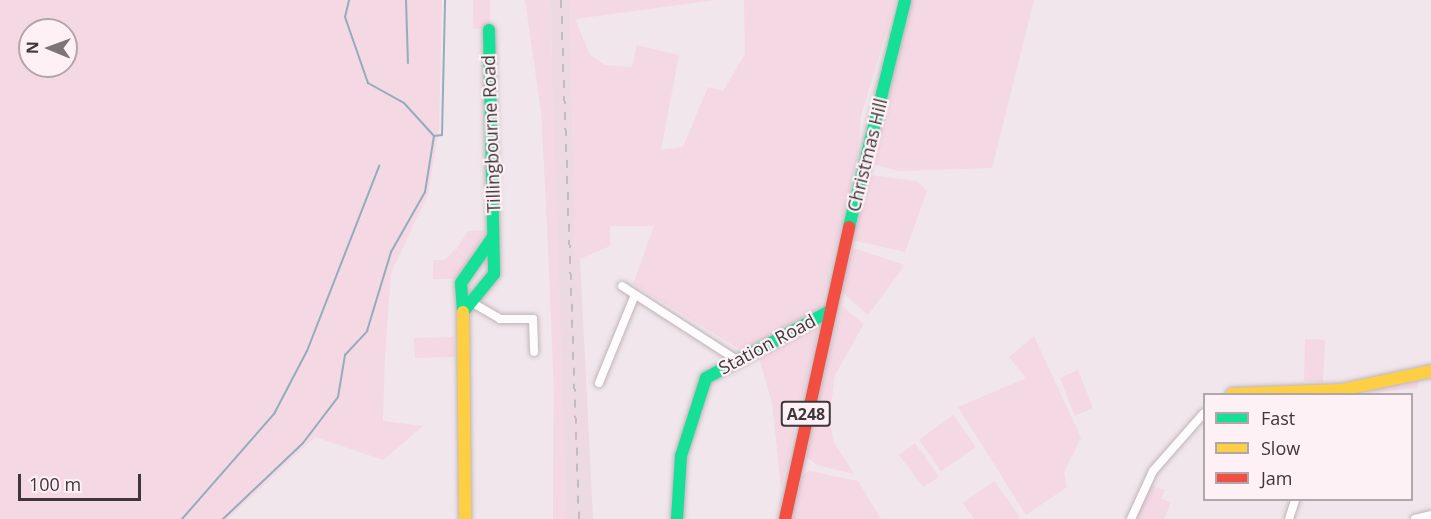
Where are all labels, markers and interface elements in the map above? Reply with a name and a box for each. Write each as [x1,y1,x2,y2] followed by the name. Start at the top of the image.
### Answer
[18,18,78,78] north arrow
[21,41,43,54] text: N
[477,55,505,213] street label: Tillingbourne Road
[842,96,892,214] street label: Christmas Hill
[715,309,819,379] street label: Station Road
[1203,393,1413,501] legend
[780,401,832,427] road number: A248
[1261,406,1295,430] text: Fast
[1261,436,1300,460] text: Slow
[21,462,144,500] scale bar
[1261,466,1293,490] text: Jam
[29,472,81,496] text: 100 m

